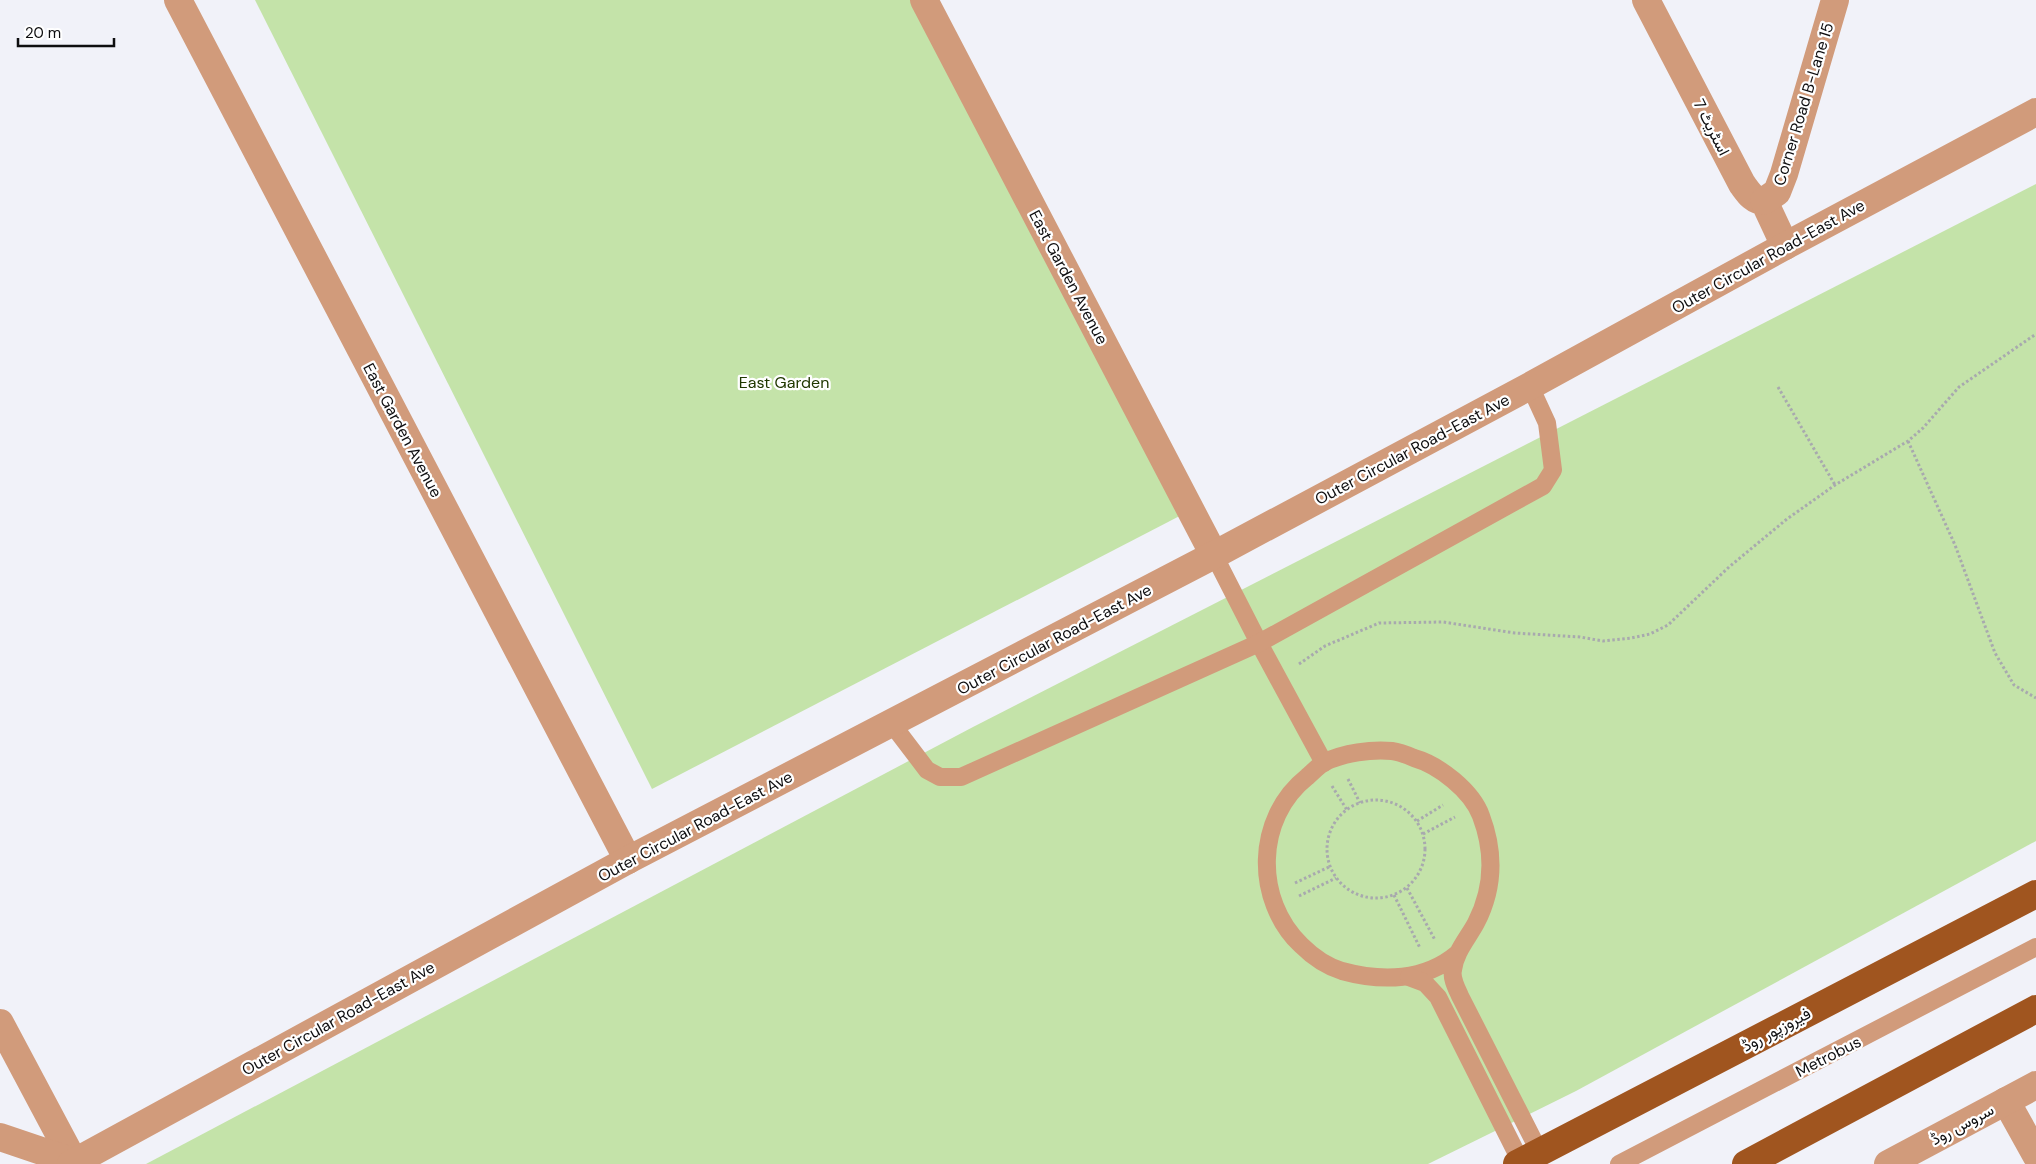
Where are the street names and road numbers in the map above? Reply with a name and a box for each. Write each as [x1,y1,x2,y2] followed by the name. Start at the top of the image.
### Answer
[1769,20,1838,188] street label: Corner Road B-Lane 15
[1688,95,1735,159] street label: اسٹریٹ 7
[1668,195,1868,318] street label: Outer Circular Road-East Ave
[1024,206,1113,348] street label: East Garden Avenue
[358,359,447,501] street label: East Garden Avenue
[1311,389,1513,510] street label: Outer Circular Road-East Ave
[953,579,1155,700] street label: Outer Circular Road-East Ave
[594,766,796,887] street label: Outer Circular Road-East Ave
[238,957,438,1080] street label: Outer Circular Road-East Ave
[1738,1003,1815,1057] street label: فیروزپور روڈ
[1792,1031,1865,1082] street label: Metrobus
[1927,1099,1998,1150] street label: سروس روڈ

